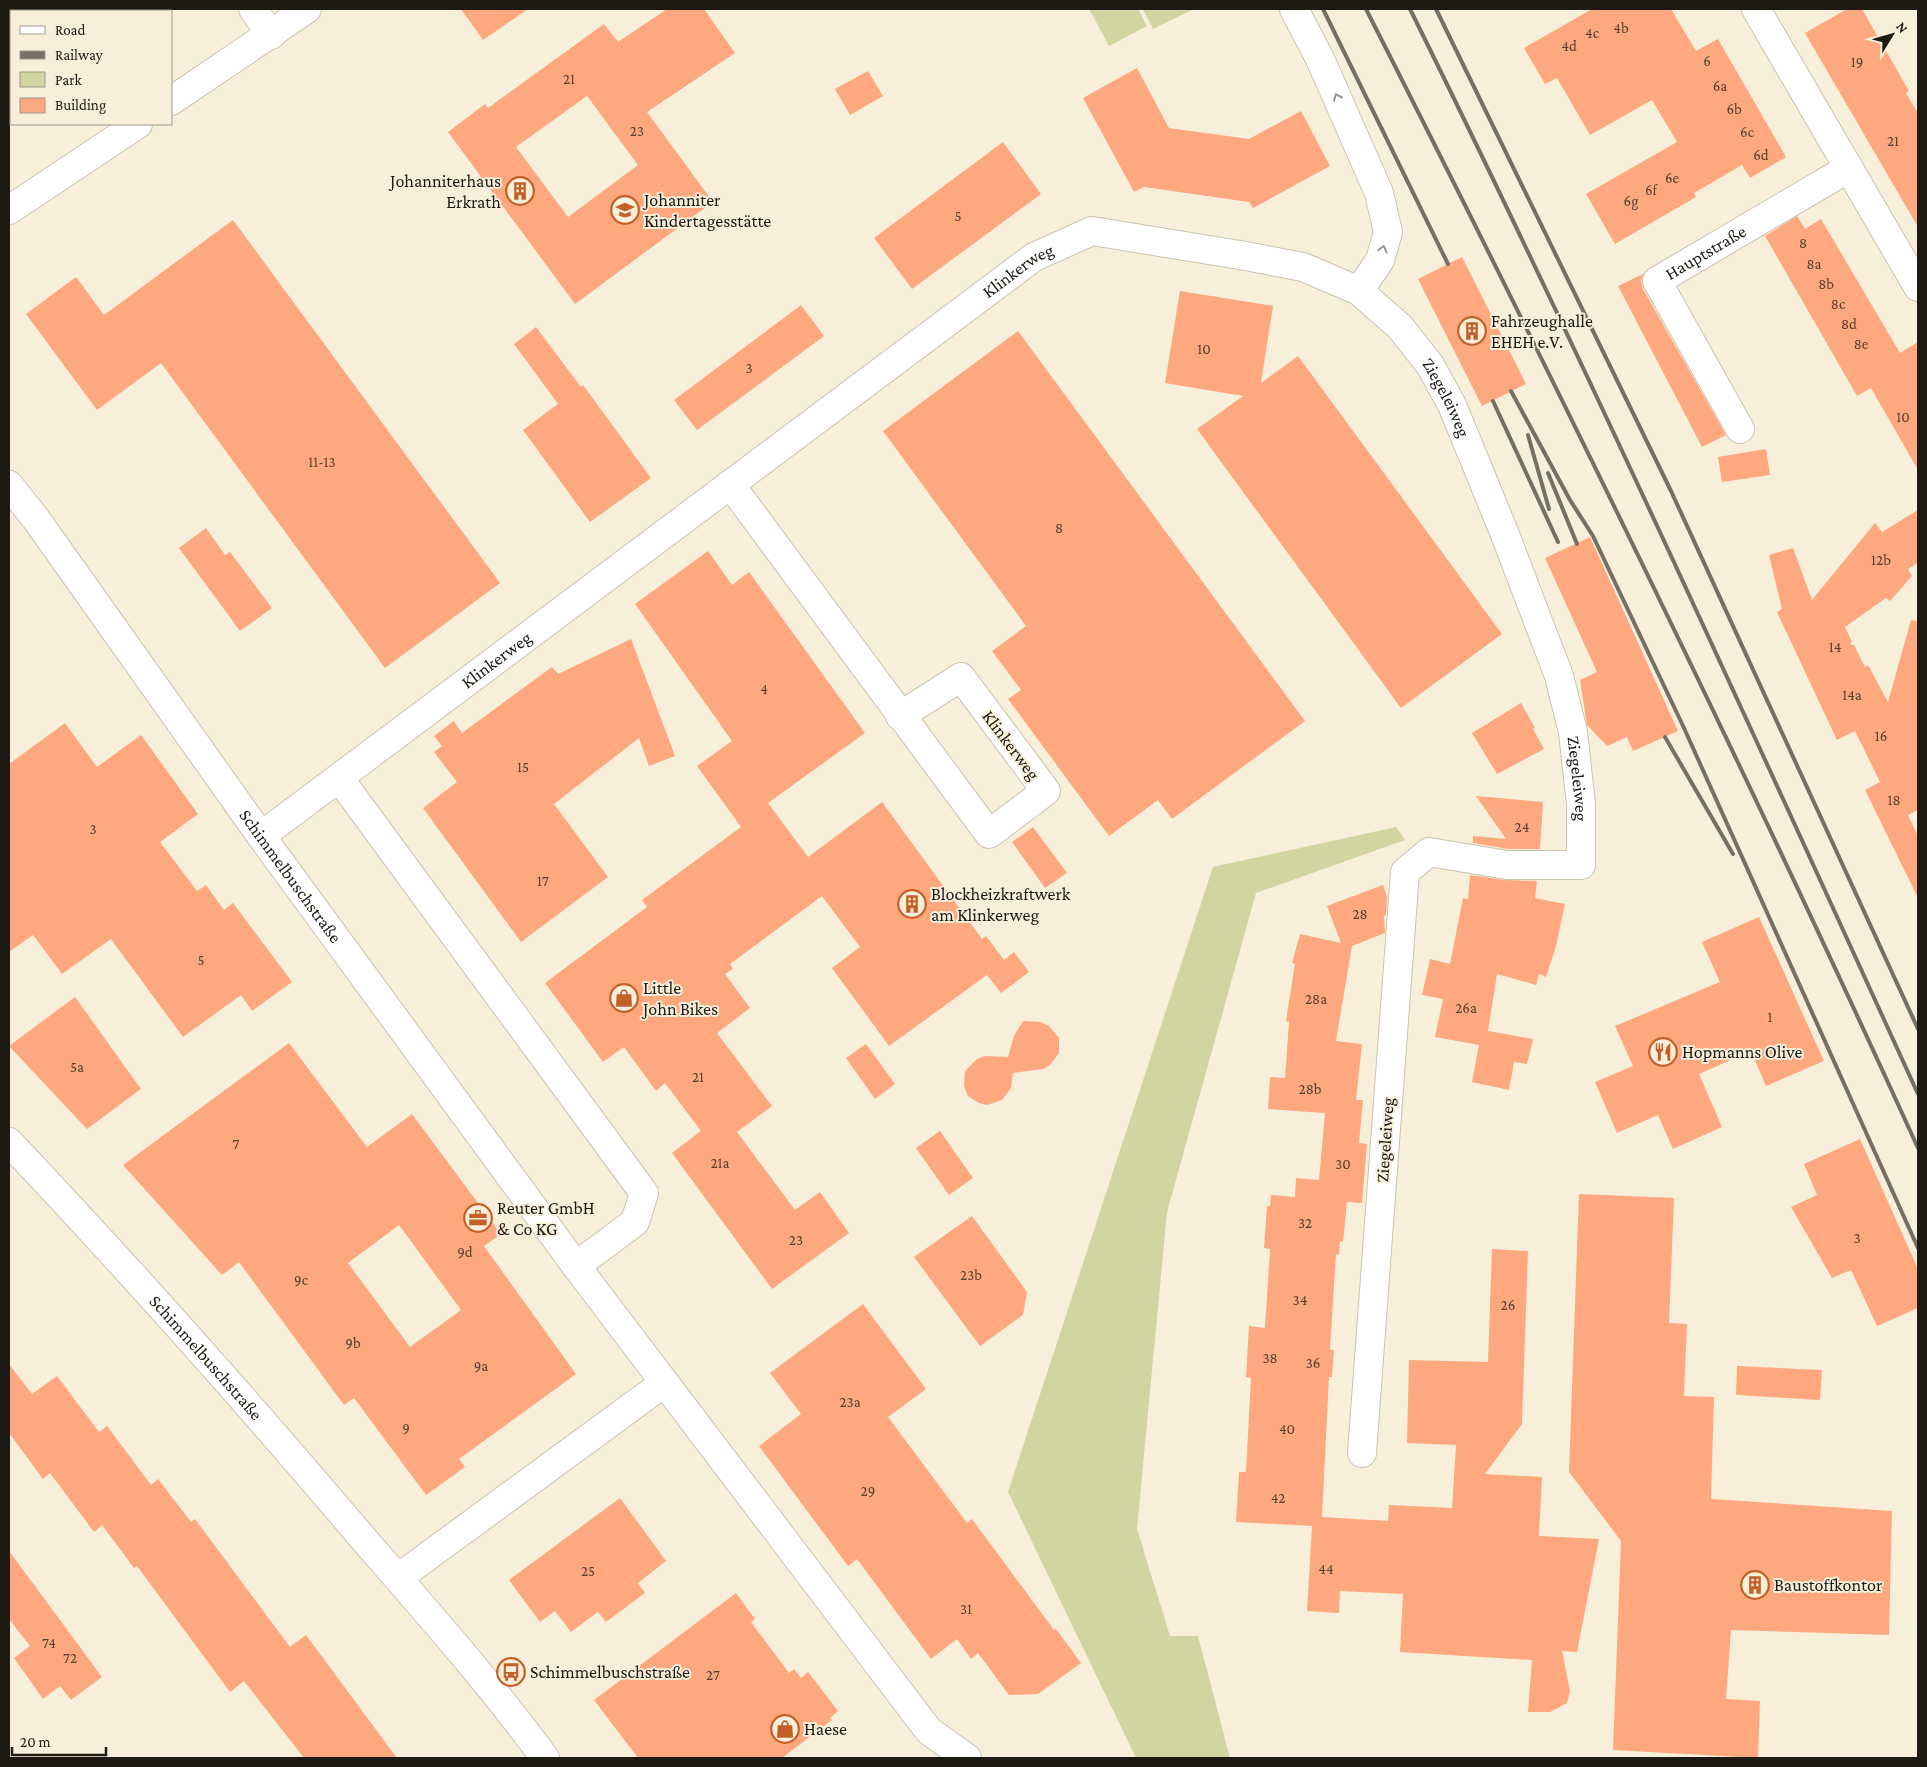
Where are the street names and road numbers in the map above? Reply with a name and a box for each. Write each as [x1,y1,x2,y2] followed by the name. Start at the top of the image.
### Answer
[1662,221,1750,284] street label: Hauptstraße
[979,239,1057,302] street label: Klinkerweg
[1418,354,1474,440] street label: Ziegeleiweg
[457,627,535,692] street label: Klinkerweg
[978,706,1044,784] street label: Klinkerweg
[1564,735,1591,822] street label: Ziegeleiweg
[235,806,346,947] street label: Schimmelbuschstraße
[1372,1096,1398,1183] street label: Ziegeleiweg
[145,1291,267,1424] street label: Schimmelbuschstraße

